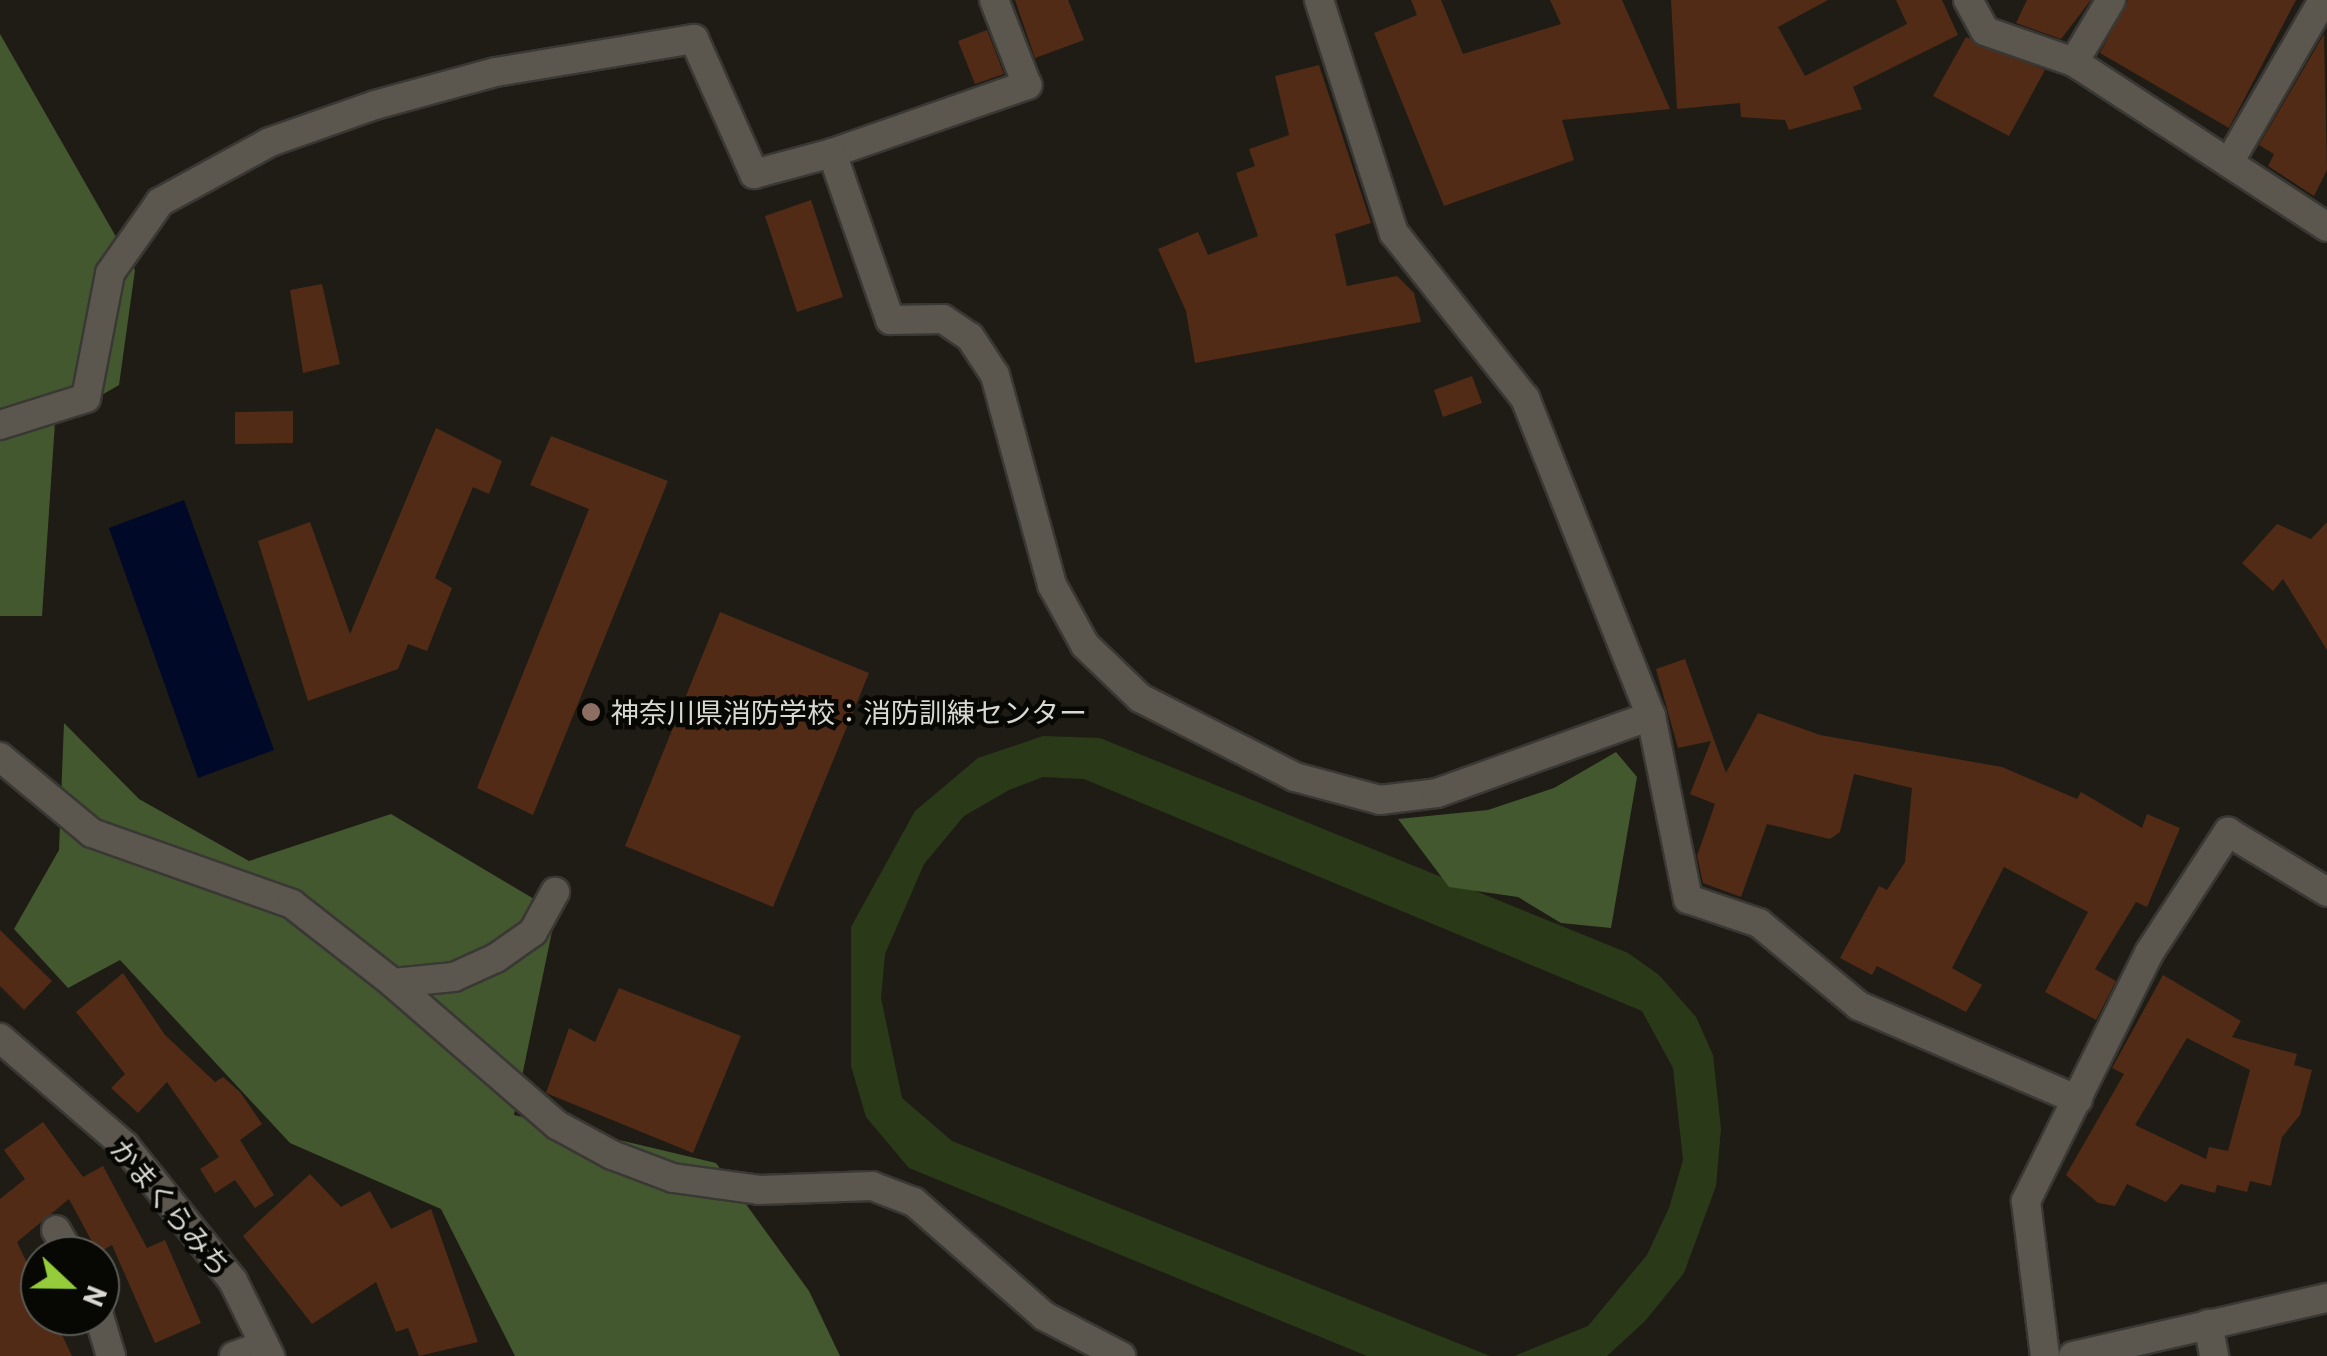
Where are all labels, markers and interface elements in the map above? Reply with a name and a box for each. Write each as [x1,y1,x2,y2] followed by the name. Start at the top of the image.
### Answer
[611,695,1087,729] place label: 神奈川県消防学校：消防訓練センター
[580,701,602,723] marker: 神奈川県消防学校：消防訓練センター
[104,1132,238,1282] street label: かまくらみち
[20,1236,120,1336] north arrow
[77,1281,115,1311] text: N

